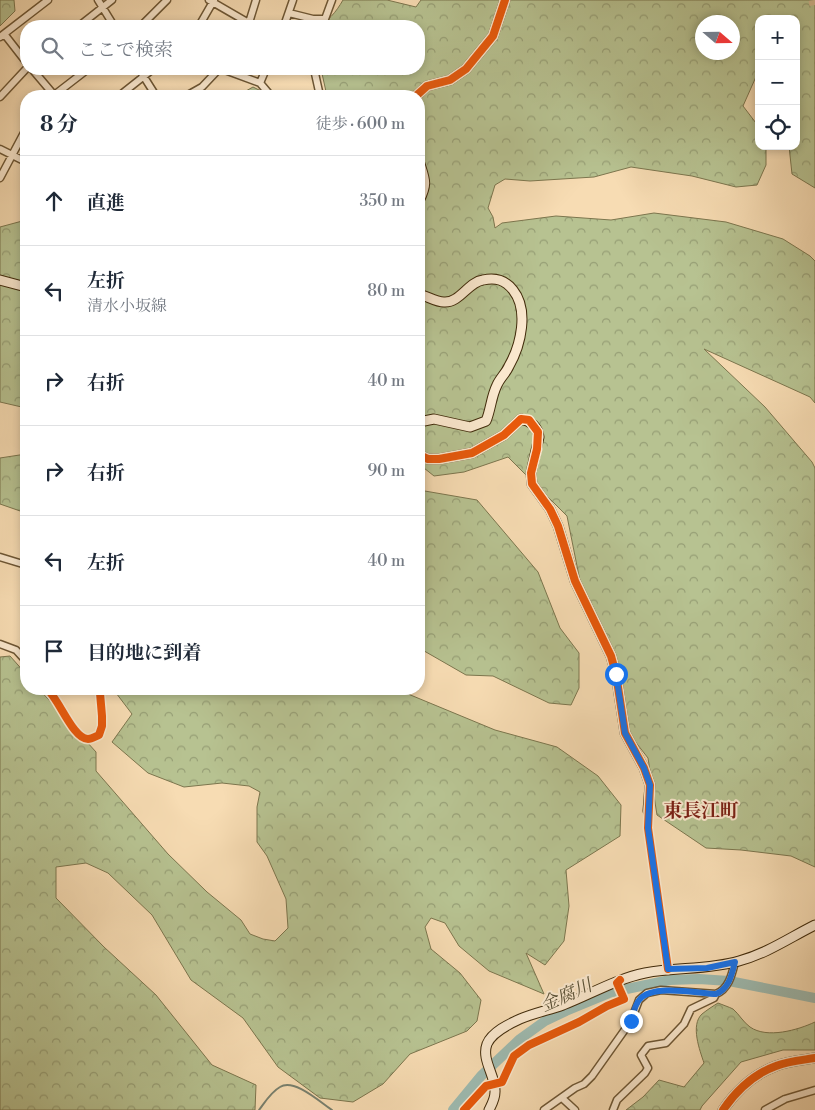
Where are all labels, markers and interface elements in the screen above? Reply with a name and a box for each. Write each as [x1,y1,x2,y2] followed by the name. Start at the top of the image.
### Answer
[695,15,740,60] north arrow
[755,15,800,150] map controls
[755,15,800,60] button: +
[20,20,425,75] search box
[38,34,66,62] icon: search
[78,38,173,62] text: ここで検索
[755,60,800,105] button: −
[755,105,800,150] button: locate
[40,112,78,138] text: 8 分
[316,114,405,134] text: 徒歩 · 600 m
[40,187,68,215] icon: ahead
[87,191,125,215] text: 直進
[359,191,405,211] text: 350 m
[87,269,125,293] text: 左折
[40,277,68,305] icon: left
[367,281,405,301] text: 80 m
[87,296,167,316] text: 清水小坂線
[40,367,68,395] icon: right
[87,371,125,395] text: 右折
[368,371,405,391] text: 40 m
[40,457,68,485] icon: right
[87,461,125,485] text: 右折
[367,461,405,481] text: 90 m
[40,547,68,575] icon: left
[87,551,125,575] text: 左折
[368,551,405,571] text: 40 m
[40,637,68,665] icon: arrive
[87,641,201,665] text: 目的地に到着
[605,663,628,686] route start
[663,799,739,823] district label: 東長江町
[537,973,597,1017] water label: 金腐川
[620,1010,643,1033] route end

